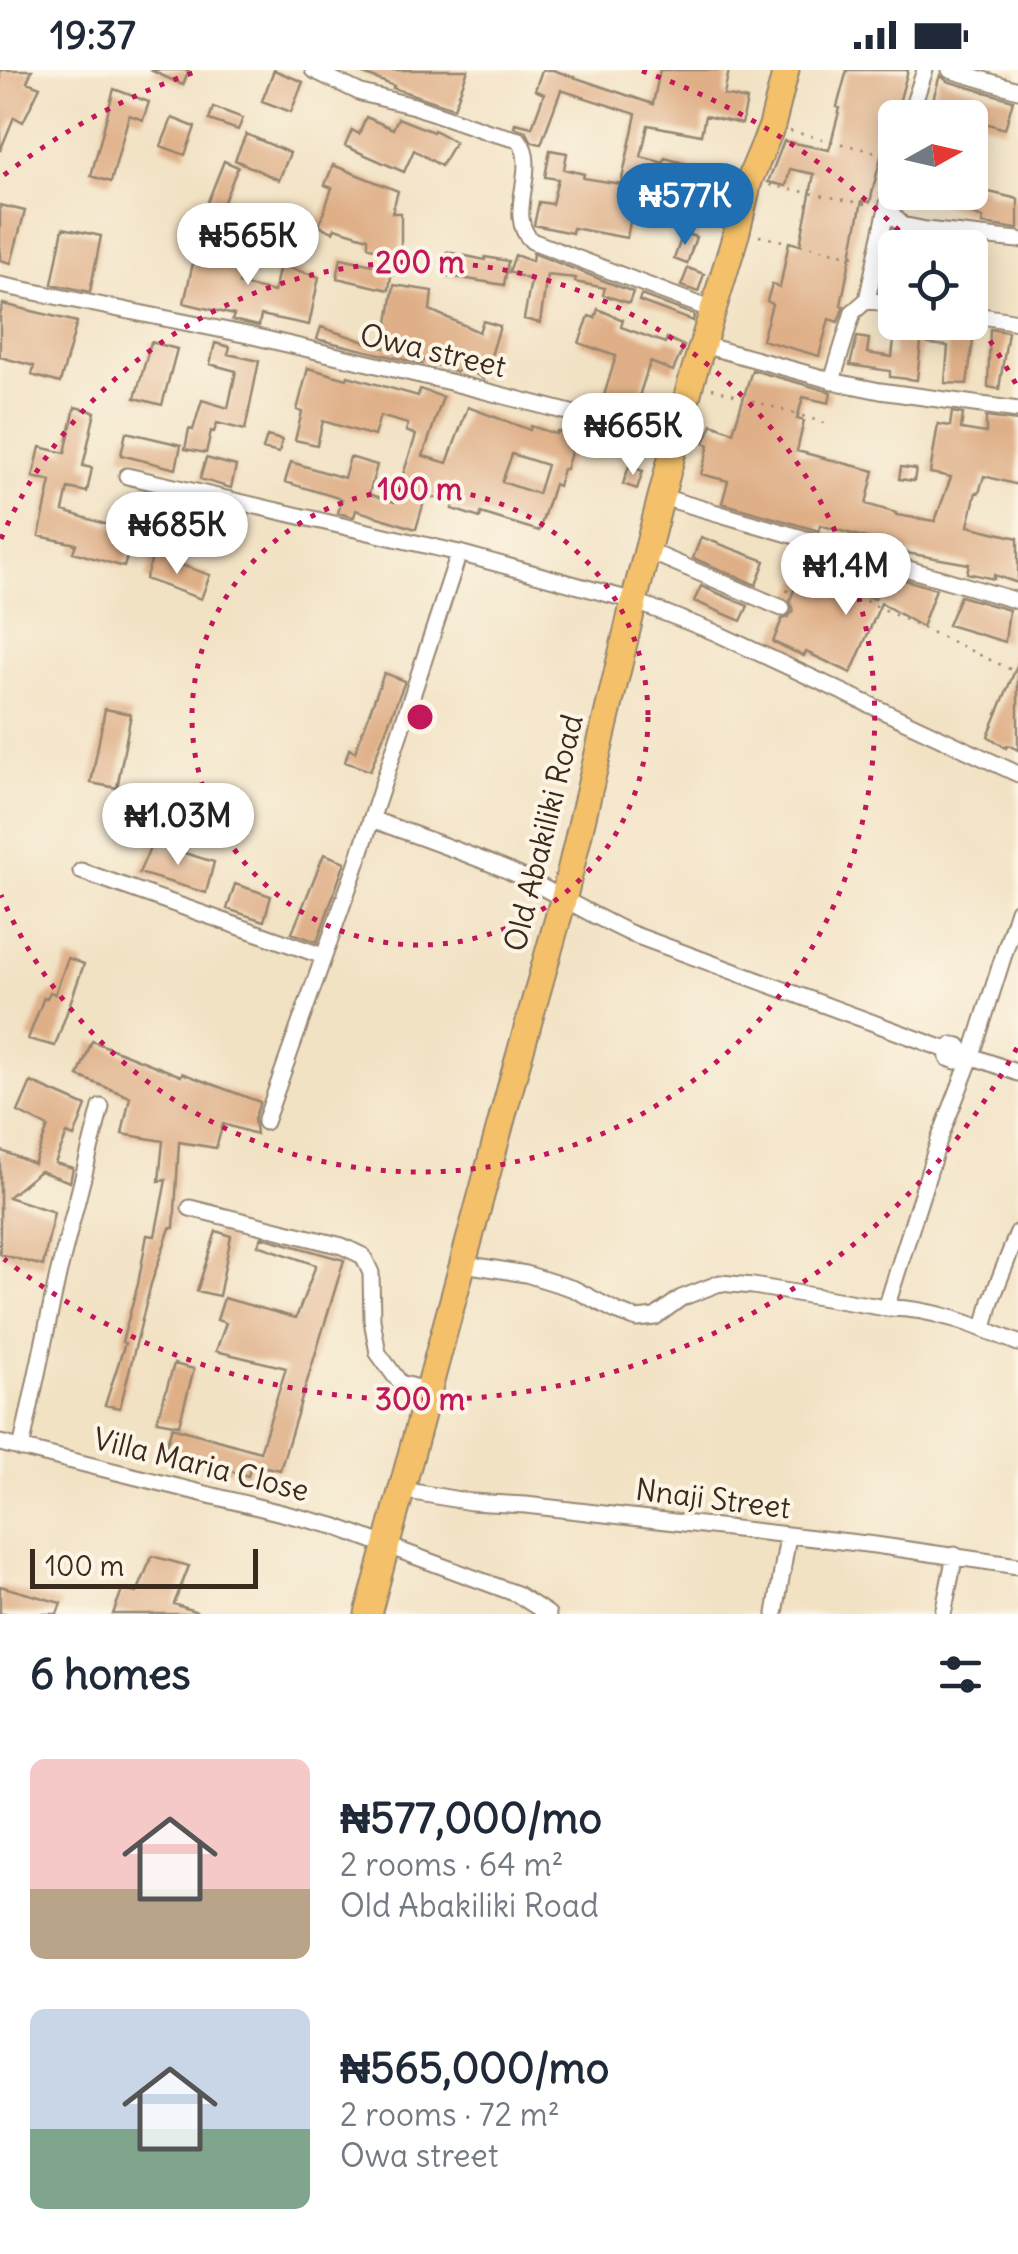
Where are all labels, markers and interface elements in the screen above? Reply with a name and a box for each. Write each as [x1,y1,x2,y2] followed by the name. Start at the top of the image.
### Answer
[50,12,136,59] text: 19:37
[878,100,988,210] north arrow
[878,100,988,340] map controls
[615,163,755,248] pin: ₦577K
[639,175,731,216] text: ₦577K
[178,203,318,288] pin: ₦565K
[199,215,297,256] text: ₦565K
[878,230,988,340] button: locate
[375,243,465,281] text: 200 m
[357,315,510,385] street label: Owa street
[563,393,703,478] pin: ₦665K
[584,405,682,446] text: ₦665K
[378,470,462,508] text: 100 m
[107,492,247,577] pin: ₦685K
[128,504,226,545] text: ₦685K
[776,533,916,618] pin: ₦1.4M
[803,545,889,586] text: ₦1.4M
[402,699,438,735] centre of rings
[495,710,591,955] street label: Old Abakiliki Road
[97,783,259,868] pin: ₦1.03M
[124,795,232,836] text: ₦1.03M
[375,1380,465,1418] text: 300 m
[90,1419,313,1509] street label: Villa Maria Close
[633,1470,793,1526] street label: Nnaji Street
[30,1544,258,1588] scale bar
[45,1548,124,1584] text: 100 m
[933,1647,988,1702] icon: filters
[30,1648,191,1700] text: 6 homes
[340,1792,602,1844] text: ₦577,000/mo
[110,1799,230,1919] icon: home
[340,1844,563,1885] text: 2 rooms · 64 m²
[340,1885,599,1926] text: Old Abakiliki Road
[340,2042,609,2094] text: ₦565,000/mo
[110,2049,230,2169] icon: home
[340,2094,560,2135] text: 2 rooms · 72 m²
[340,2135,499,2176] text: Owa street

